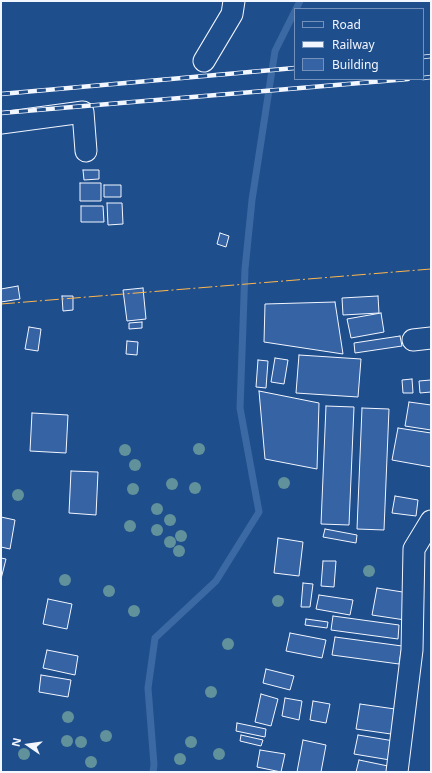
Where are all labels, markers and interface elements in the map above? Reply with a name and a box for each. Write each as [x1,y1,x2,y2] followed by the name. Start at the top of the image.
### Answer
[294,8,424,80] legend
[332,16,361,33] text: Road
[332,36,375,53] text: Railway
[332,56,379,73] text: Building
[8,725,48,765] north arrow
[8,736,24,748] text: N

